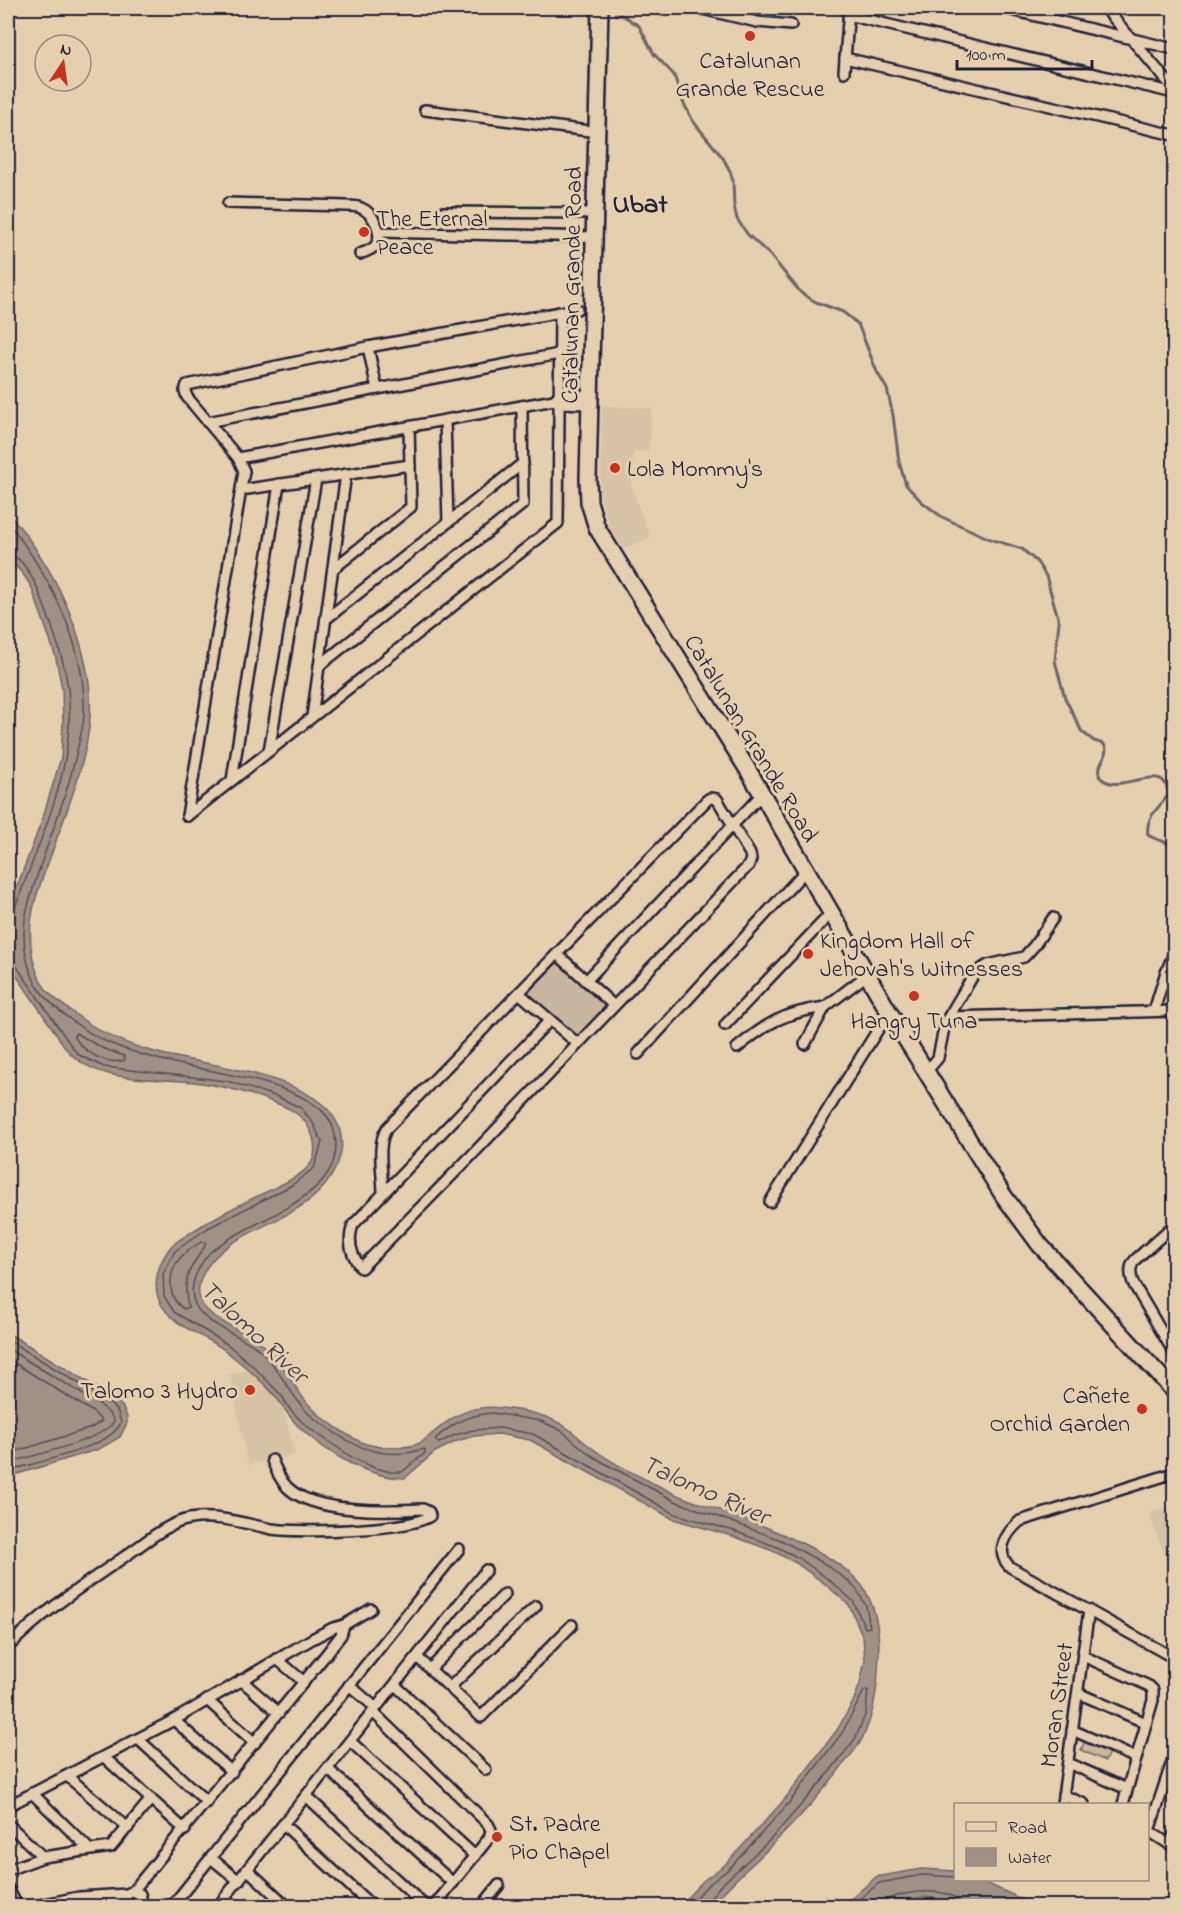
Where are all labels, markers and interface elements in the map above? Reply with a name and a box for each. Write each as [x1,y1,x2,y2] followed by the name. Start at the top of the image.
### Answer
[743,29,757,43] marker: Catalunan Grande Rescue
[33,33,93,93] north arrow
[957,33,1092,71] scale bar
[58,37,74,63] text: N
[966,43,1006,69] text: 100 m
[676,45,825,108] place label: Catalunan Grande Rescue
[554,166,593,404] street label: Catalunan Grande Road
[613,186,668,225] district label: Ubat
[376,203,488,266] place label: The Eternal Peace
[357,225,371,239] marker: The Eternal Peace
[627,453,763,489] place label: Lola Mommy's
[608,461,622,475] marker: Lola Mommy's
[674,629,826,850] street label: Catalunan Grande Road
[820,925,1023,988] place label: Kingdom Hall of Jehovah's Witnesses
[801,947,815,961] marker: Kingdom Hall of Jehovah's Witnesses
[907,989,921,1003] marker: Hangry Tuna
[850,1005,978,1041] place label: Hangry Tuna
[190,1273,318,1396] water label: Talomo River
[80,1375,238,1411] place label: Talomo 3 Hydro
[989,1380,1130,1443] place label: Cañete Orchid Garden
[243,1383,257,1397] marker: Talomo 3 Hydro
[1135,1402,1149,1416] marker: Cañete Orchid Garden
[635,1447,778,1538] water label: Talomo River
[1032,1641,1085,1770] street label: Moran Street
[954,1803,1149,1881] legend
[509,1808,610,1871] place label: St. Padre Pio Chapel
[1008,1816,1047,1842] text: Road
[490,1830,504,1844] marker: St. Padre Pio Chapel
[1008,1846,1052,1872] text: Water

